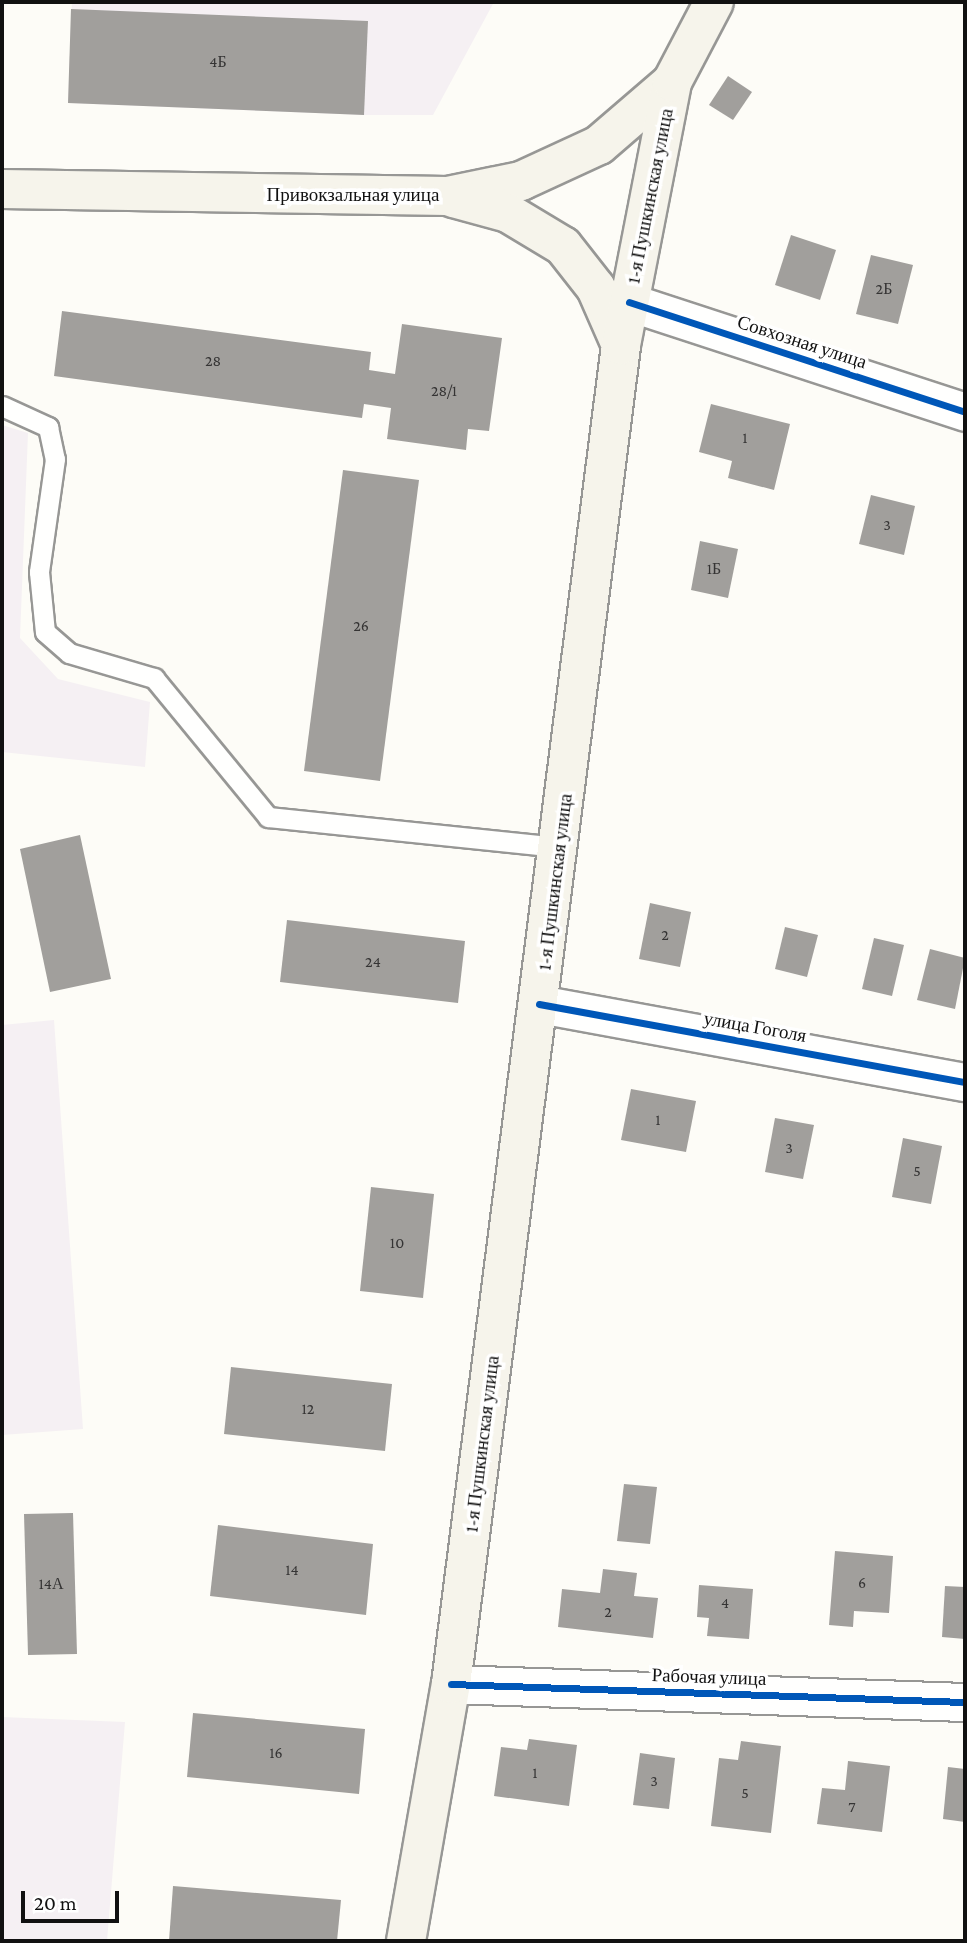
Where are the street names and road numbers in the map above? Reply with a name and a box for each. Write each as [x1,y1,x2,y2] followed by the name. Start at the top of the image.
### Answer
[622,106,678,286] street label: 1-я Пушкинская улица
[267,184,439,206] street label: Привокзальная улица
[734,310,870,374] street label: Совхозная улица
[533,792,577,972] street label: 1-я Пушкинская улица
[702,1007,808,1047] street label: улица Гоголя
[460,1354,504,1534] street label: 1-я Пушкинская улица
[651,1664,767,1690] street label: Рабочая улица

